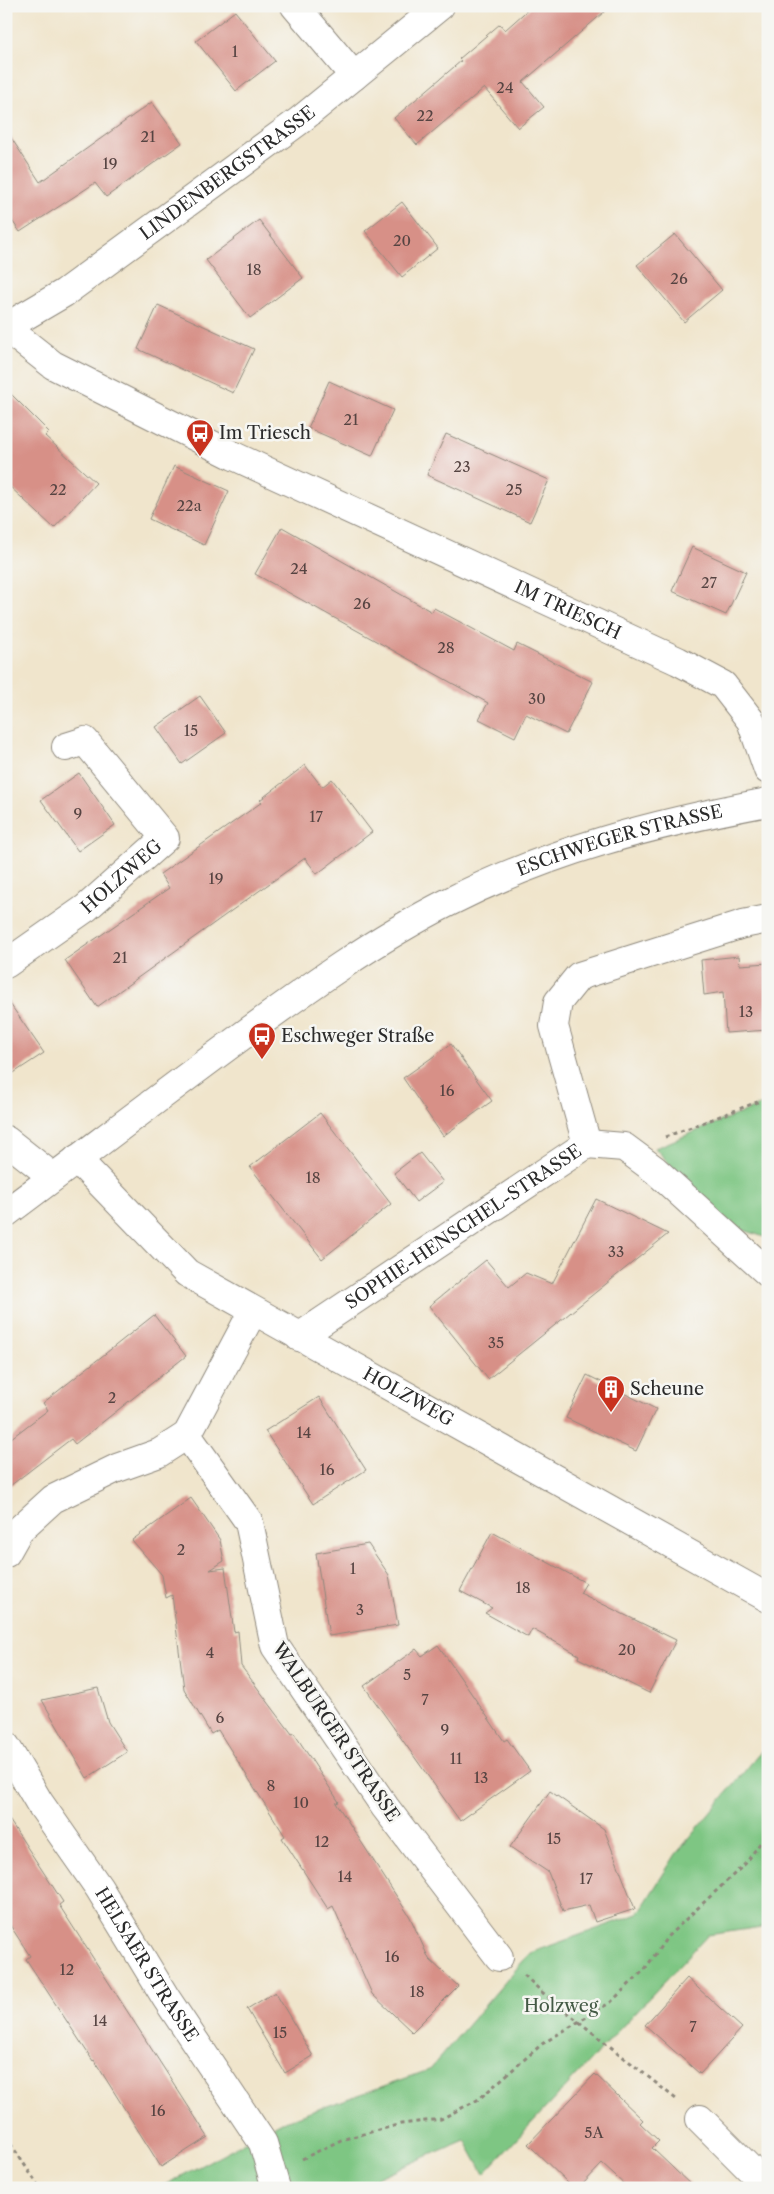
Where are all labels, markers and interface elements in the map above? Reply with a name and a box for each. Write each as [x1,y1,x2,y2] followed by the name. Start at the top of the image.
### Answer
[232,42,239,61] house number: 1
[496,78,514,97] house number: 24
[135,101,320,245] street label: LINDENBERGSTRASSE
[416,106,434,125] house number: 22
[141,127,156,146] house number: 21
[102,154,118,173] house number: 19
[393,231,411,250] house number: 20
[246,260,262,279] house number: 18
[670,269,688,288] house number: 26
[344,410,359,429] house number: 21
[185,418,215,457] bus stop icon: Im Triesch
[219,422,311,444] place label: Im Triesch
[454,457,470,476] house number: 23
[49,480,67,499] house number: 22
[506,480,522,499] house number: 25
[176,496,202,515] house number: 22a
[290,559,308,578] house number: 24
[701,573,718,592] house number: 27
[511,576,625,644] street label: IM TRIESCH
[353,594,371,613] house number: 26
[437,638,455,657] house number: 28
[528,689,546,708] house number: 30
[184,721,198,740] house number: 15
[514,800,725,881] street label: ESCHWEGER STRASSE
[74,804,82,823] house number: 9
[309,807,323,826] house number: 17
[76,835,167,918] street label: HOLZWEG
[208,869,224,888] house number: 19
[113,948,128,967] house number: 21
[739,1002,753,1021] house number: 13
[247,1021,277,1060] bus stop icon: Eschweger Straße
[281,1025,434,1047] place label: Eschweger Straße
[439,1081,455,1100] house number: 16
[341,1140,586,1314] street label: SOPHIE-HENSCHEL-STRASSE
[305,1168,321,1187] house number: 18
[608,1242,624,1261] house number: 33
[488,1333,504,1352] house number: 35
[359,1363,458,1431] street label: HOLZWEG
[596,1374,626,1413] building icon: Scheune
[630,1378,704,1400] place label: Scheune
[108,1388,116,1407] house number: 2
[297,1423,311,1442] house number: 14
[319,1460,335,1479] house number: 16
[177,1540,185,1559] house number: 2
[350,1559,357,1578] house number: 1
[515,1578,531,1597] house number: 18
[356,1600,364,1619] house number: 3
[267,1637,404,1826] street label: WALBURGER STRASSE
[618,1640,636,1659] house number: 20
[206,1643,214,1662] house number: 4
[403,1665,411,1684] house number: 5
[421,1690,429,1709] house number: 7
[216,1708,225,1727] house number: 6
[441,1720,449,1739] house number: 9
[450,1749,463,1768] house number: 11
[474,1768,488,1787] house number: 13
[267,1776,276,1795] house number: 8
[293,1793,309,1812] house number: 10
[547,1829,561,1848] house number: 15
[315,1832,329,1851] house number: 12
[338,1867,352,1886] house number: 14
[579,1869,593,1888] house number: 17
[90,1883,203,2046] street label: HELSAER STRASSE
[384,1947,400,1966] house number: 16
[60,1960,74,1979] house number: 12
[409,1982,425,2001] house number: 18
[524,1995,599,2017] park label: Holzweg
[93,2011,107,2030] house number: 14
[689,2017,697,2036] house number: 7
[273,2023,287,2042] house number: 15
[150,2101,166,2120] house number: 16
[584,2123,605,2142] house number: 5A

